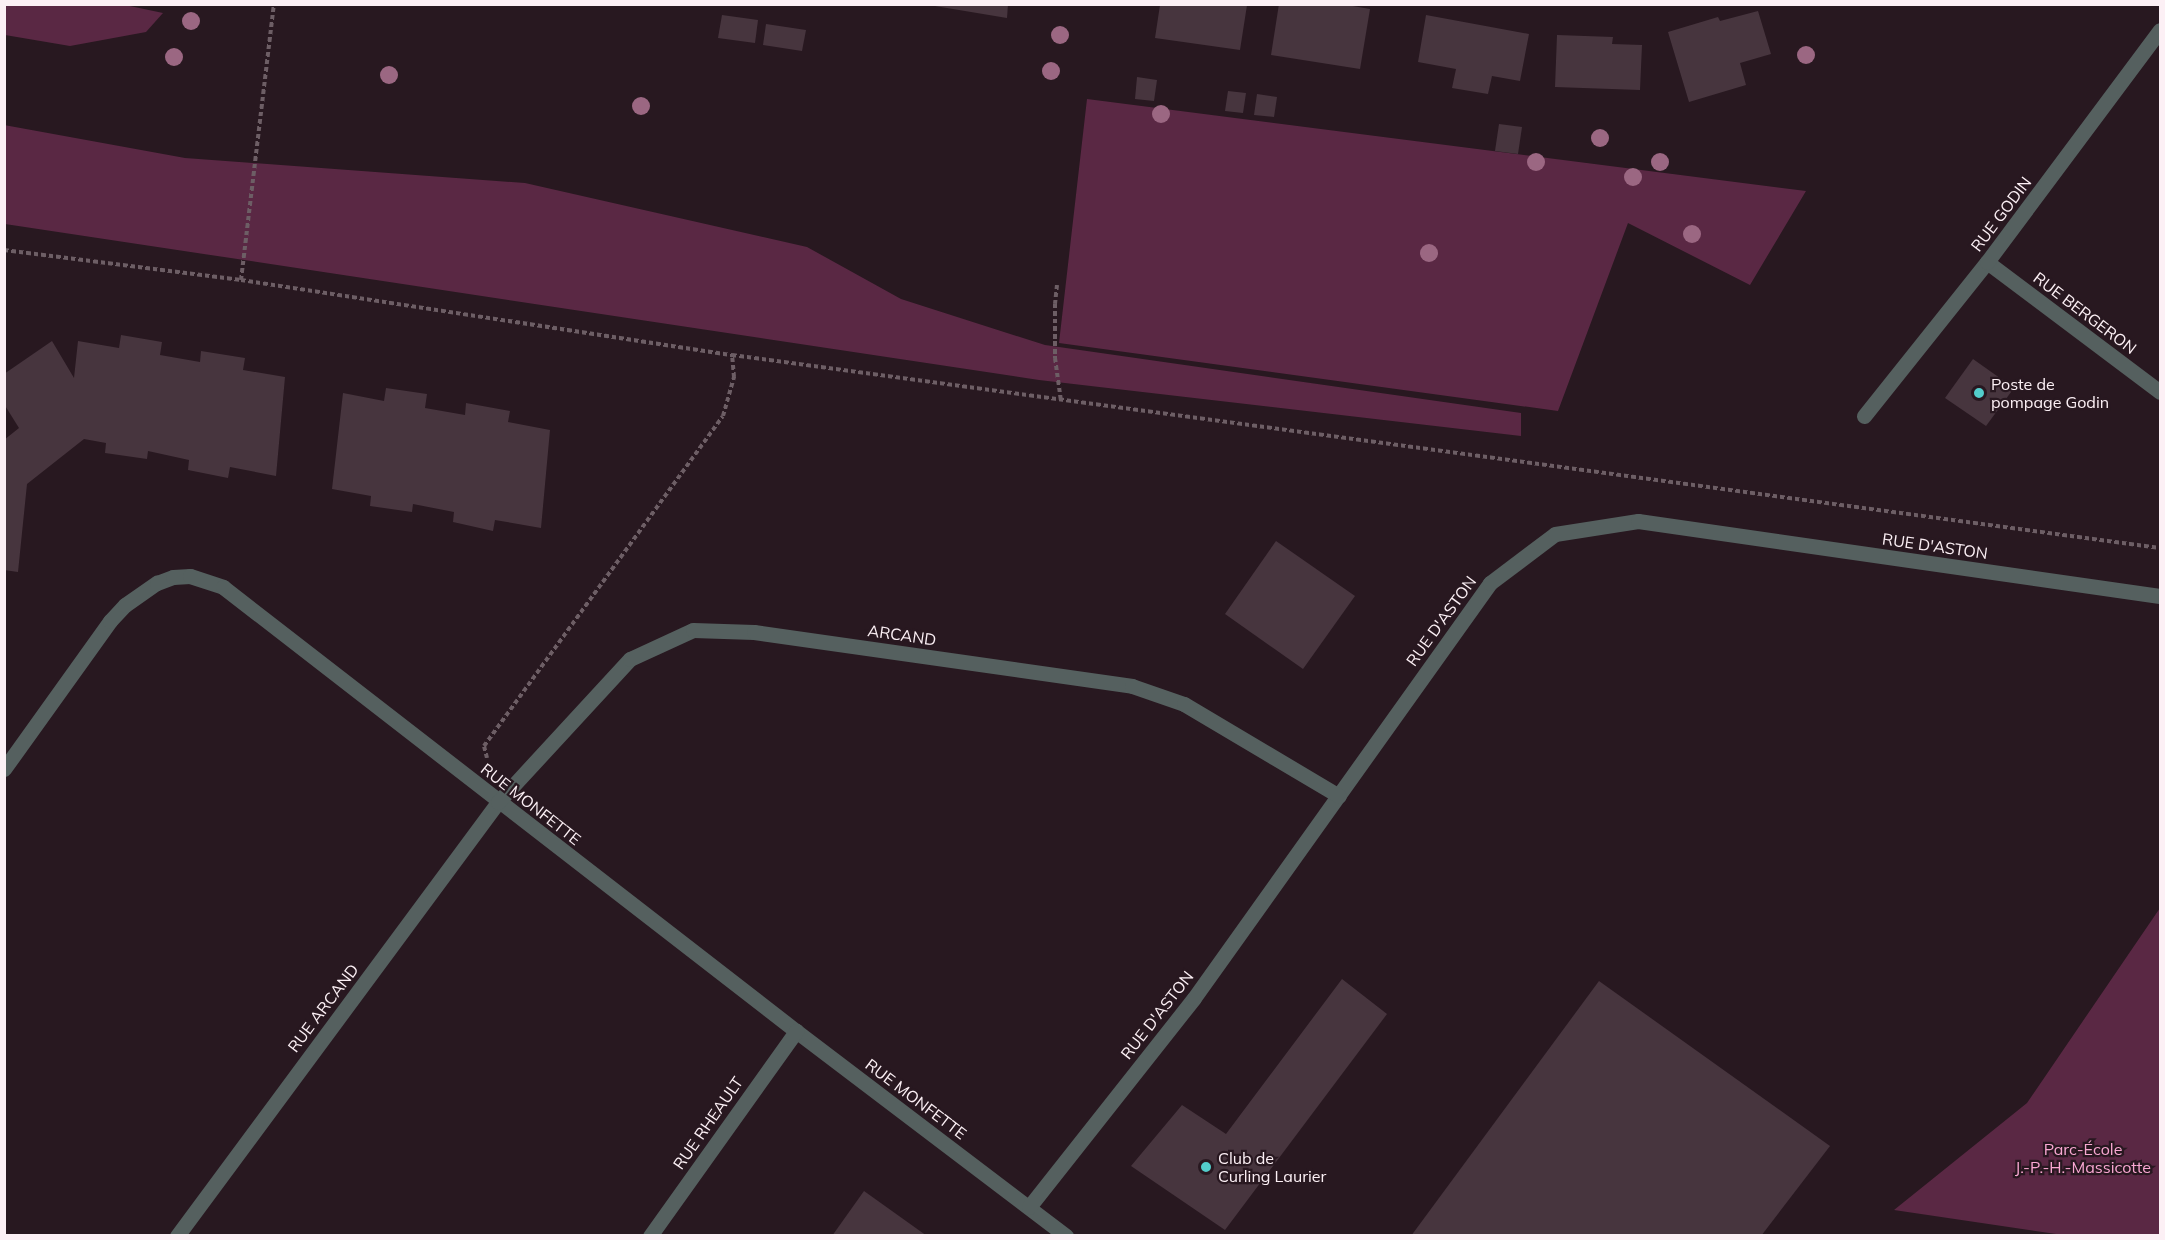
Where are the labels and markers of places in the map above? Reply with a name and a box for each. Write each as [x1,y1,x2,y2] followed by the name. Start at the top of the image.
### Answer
[1991,374,2109,412] place label: Poste de pompage Godin
[1972,386,1986,400] marker: Poste de pompage Godin
[1218,1148,1326,1186] place label: Club de Curling Laurier
[1199,1160,1213,1174] marker: Club de Curling Laurier

